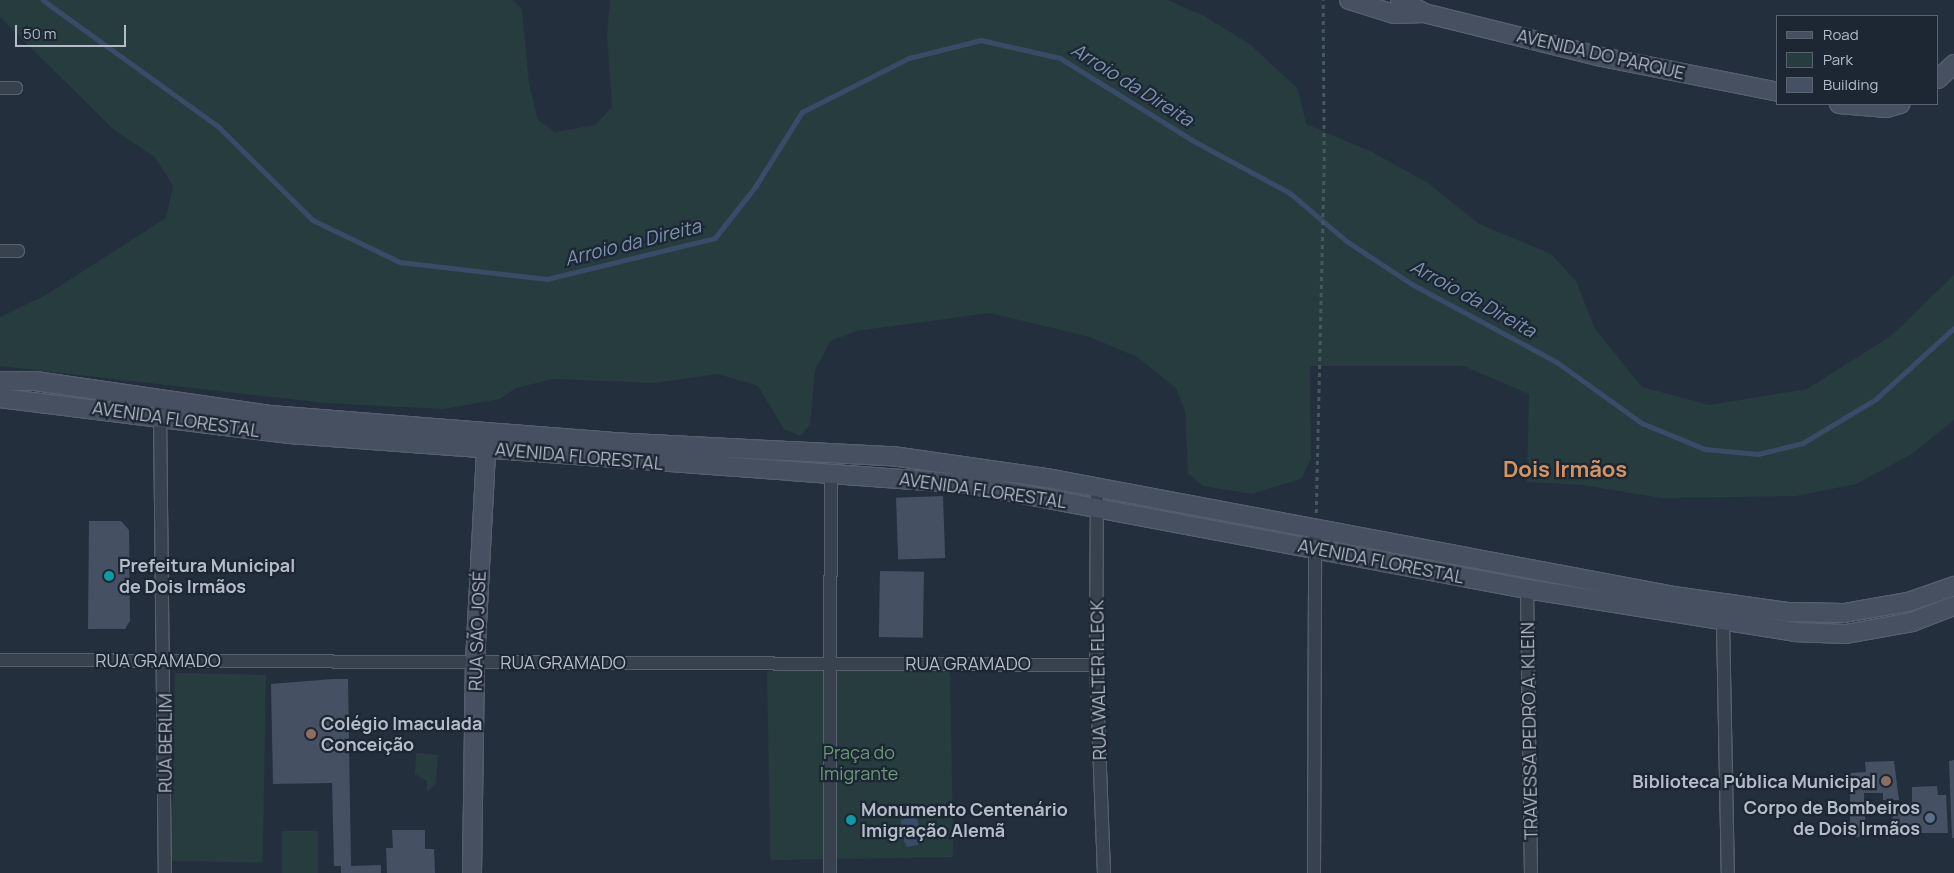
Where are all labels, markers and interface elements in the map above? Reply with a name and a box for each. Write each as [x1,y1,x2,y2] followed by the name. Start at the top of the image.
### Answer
[18,15,129,47] scale bar
[1776,15,1939,105] legend
[23,23,57,44] text: 50 m
[1515,24,1687,84] street label: AVENIDA DO PARQUE
[1823,24,1859,45] text: Road
[1067,38,1197,132] water label: Arroio da Direita
[1823,49,1853,70] text: Park
[1823,74,1878,95] text: Building
[563,215,703,271] water label: Arroio da Direita
[1406,255,1540,343] water label: Arroio da Direita
[91,397,261,441] street label: AVENIDA FLORESTAL
[494,438,664,474] street label: AVENIDA FLORESTAL
[1503,457,1627,483] district label: Dois Irmãos
[898,468,1068,512] street label: AVENIDA FLORESTAL
[1296,534,1466,588] street label: AVENIDA FLORESTAL
[119,555,295,598] place label: Prefeitura Municipal de Dois Irmãos
[103,570,115,582] marker: Prefeitura Municipal de Dois Irmãos
[464,571,490,691] street label: RUA SÃO JOSÉ
[1086,600,1110,760] street label: RUA WALTER FLECK
[1516,622,1542,840] street label: TRAVESSA PEDRO A. KLEIN
[95,649,221,671] street label: RUA GRAMADO
[500,651,626,673] street label: RUA GRAMADO
[905,652,1031,674] street label: RUA GRAMADO
[154,693,176,793] street label: RUA BERLIM
[321,713,482,756] place label: Colégio Imaculada Conceição
[305,728,317,740] marker: Colégio Imaculada Conceição
[820,742,898,784] park label: Praça do Imigrante
[1632,770,1876,792] place label: Biblioteca Pública Municipal
[1880,775,1892,787] marker: Biblioteca Pública Municipal
[1744,797,1920,840] place label: Corpo de Bombeiros de Dois Irmãos
[861,799,1068,842] place label: Monumento Centenário Imigração Alemã
[1924,812,1936,824] marker: Corpo de Bombeiros de Dois Irmãos
[845,814,857,826] marker: Monumento Centenário Imigração Alemã

